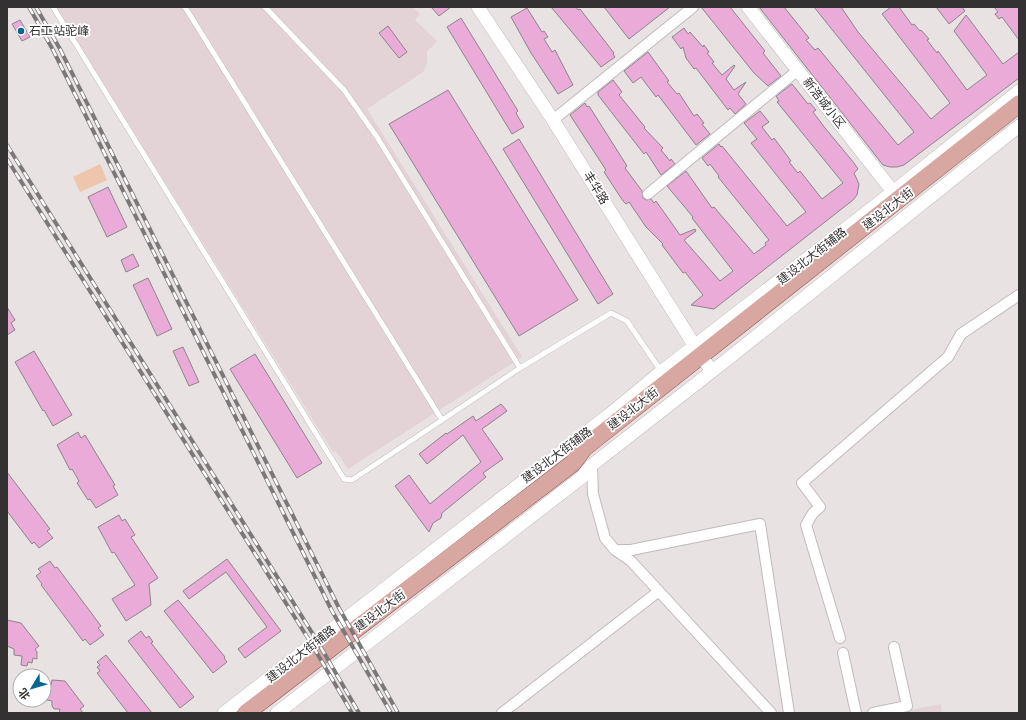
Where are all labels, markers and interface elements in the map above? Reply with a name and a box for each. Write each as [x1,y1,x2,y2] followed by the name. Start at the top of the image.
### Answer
[29,23,89,37] place label: 石工站驼峰
[16,26,26,36] marker: 石工站驼峰
[801,74,849,130] street label: 新浩城小区
[581,168,612,206] street label: 丰华路
[859,184,915,232] street label: 建设北大街
[774,224,849,287] street label: 建设北大街辅路
[604,384,660,432] street label: 建设北大街
[519,423,594,485] street label: 建设北大街辅路
[351,587,408,634] street label: 建设北大街
[263,622,338,685] street label: 建设北大街辅路
[12,668,52,708] north arrow
[15,686,32,703] text: 北

